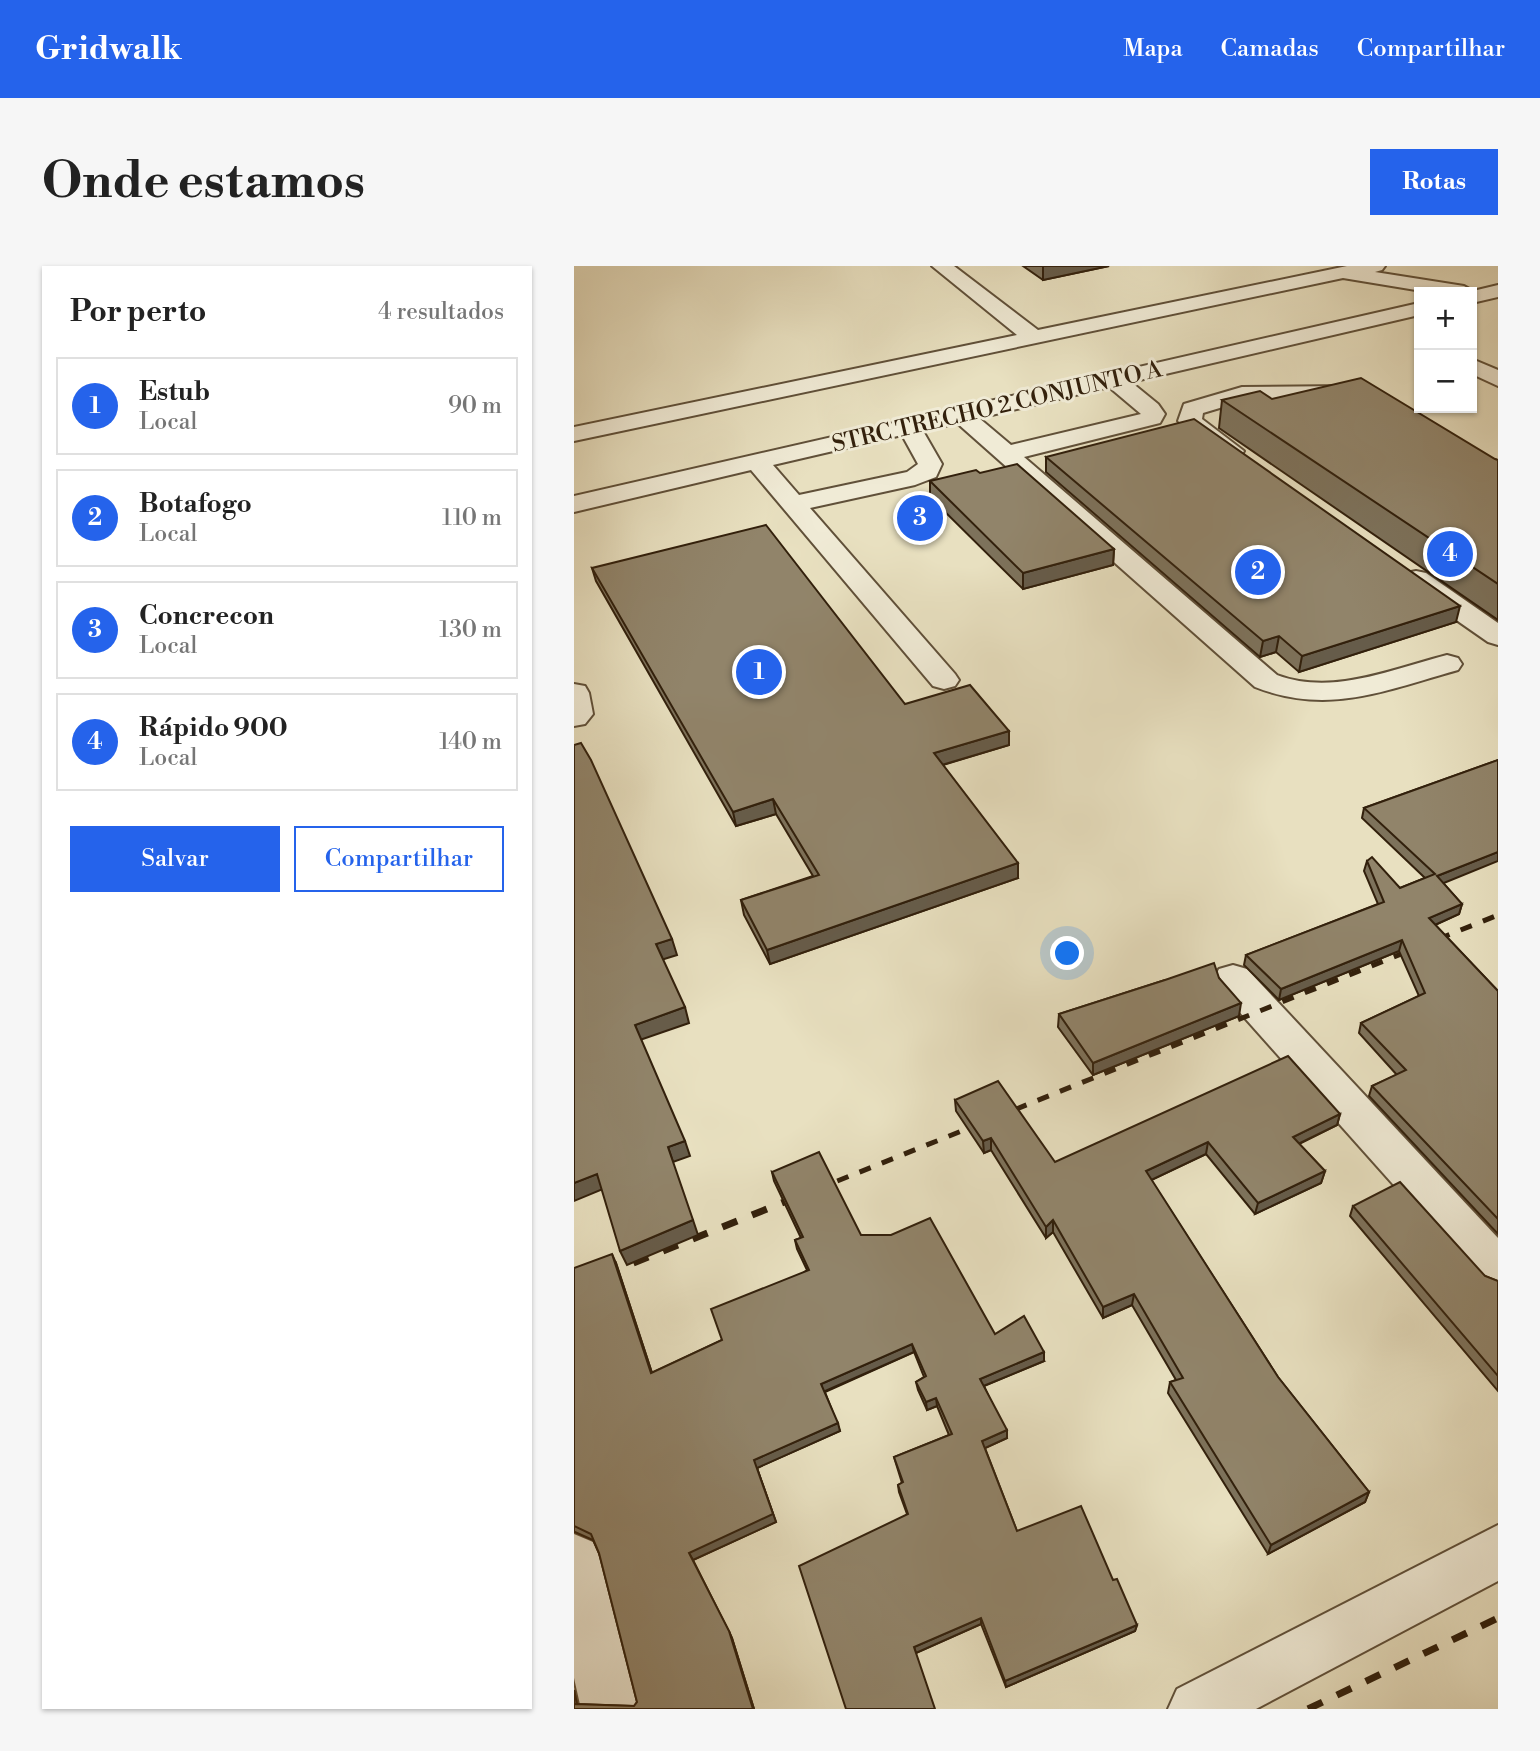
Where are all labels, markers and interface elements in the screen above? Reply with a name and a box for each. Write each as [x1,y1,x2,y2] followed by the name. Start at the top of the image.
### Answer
[35,29,182,70] text: Gridwalk
[1123,34,1183,64] text: Mapa
[1221,34,1319,64] text: Camadas
[1357,34,1505,64] text: Compartilhar
[1370,149,1498,215] button: Rotas
[42,152,365,213] text: Onde estamos
[1414,287,1477,413] map controls
[1414,287,1477,350] button: +
[70,293,206,331] text: Por perto
[378,298,504,326] text: 4 resultados
[1414,350,1477,413] button: −
[829,355,1166,459] street label: STRC TRECHO 2 CONJUNTO A
[139,376,210,408] text: Estub
[89,392,101,420] text: 1
[448,392,502,420] text: 90 m
[139,408,197,436] text: Local
[139,488,252,520] text: Botafogo
[897,492,943,544] pin: 3
[88,504,102,532] text: 2
[442,504,502,532] text: 110 m
[139,520,197,548] text: Local
[1427,528,1473,580] pin: 4
[1235,546,1281,598] pin: 2
[139,600,274,632] text: Concrecon
[88,616,102,644] text: 3
[439,616,502,644] text: 130 m
[139,632,197,660] text: Local
[736,646,782,698] pin: 1
[139,712,288,744] text: Rápido 900
[87,728,103,756] text: 4
[439,728,502,756] text: 140 m
[139,744,197,772] text: Local
[70,826,280,892] button: Salvar
[294,826,504,892] button: Compartilhar
[1050,936,1084,970] your location

